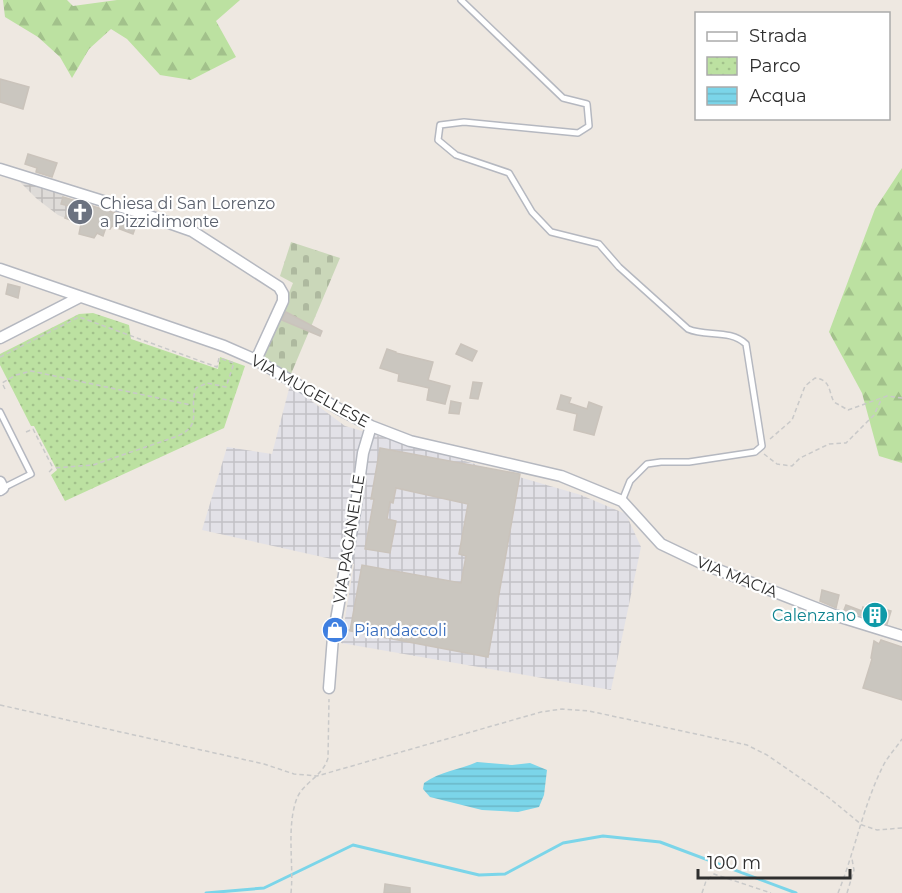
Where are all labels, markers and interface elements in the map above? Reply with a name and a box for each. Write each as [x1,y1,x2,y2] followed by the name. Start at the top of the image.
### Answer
[695,12,890,120] legend
[749,25,807,47] text: Strada
[749,55,801,77] text: Parco
[749,85,807,107] text: Acqua
[100,194,275,231] place label: Chiesa di San Lorenzo a Pizzidimonte
[65,197,95,227] church icon: Chiesa di San Lorenzo a Pizzidimonte
[247,351,373,431] street label: VIA MUGELLESE
[329,473,369,605] street label: VIA PAGANELLE
[694,552,781,602] street label: VIA MACIA
[860,600,890,630] building icon: Calenzano
[772,606,856,625] place label: Calenzano
[320,615,350,645] shop icon: Piandaccoli
[354,621,447,640] place label: Piandaccoli
[698,842,850,880] scale bar
[707,852,761,874] text: 100 m

